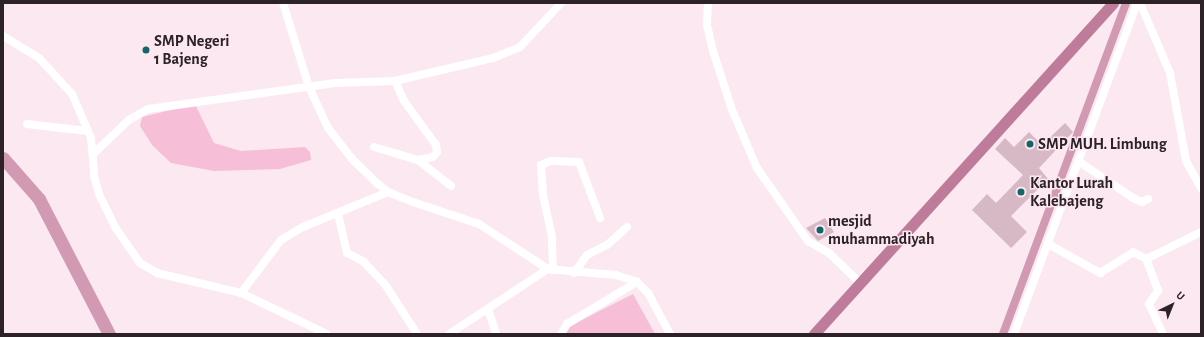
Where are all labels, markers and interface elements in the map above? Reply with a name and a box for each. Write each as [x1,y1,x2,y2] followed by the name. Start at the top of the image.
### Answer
[154,31,229,69] place label: SMP Negeri 1 Bajeng
[141,45,151,55] marker: SMP Negeri 1 Bajeng
[1038,134,1167,154] place label: SMP MUH. Limbung
[1025,139,1035,149] marker: SMP MUH. Limbung
[1030,173,1113,211] place label: Kantor Lurah Kalebajeng
[1015,186,1027,198] marker: Kantor Lurah Kalebajeng
[828,211,935,249] place label: mesjid muhammadiyah
[815,225,825,235] marker: mesjid muhammadiyah
[1152,285,1192,325] north arrow
[1174,289,1187,302] text: U

